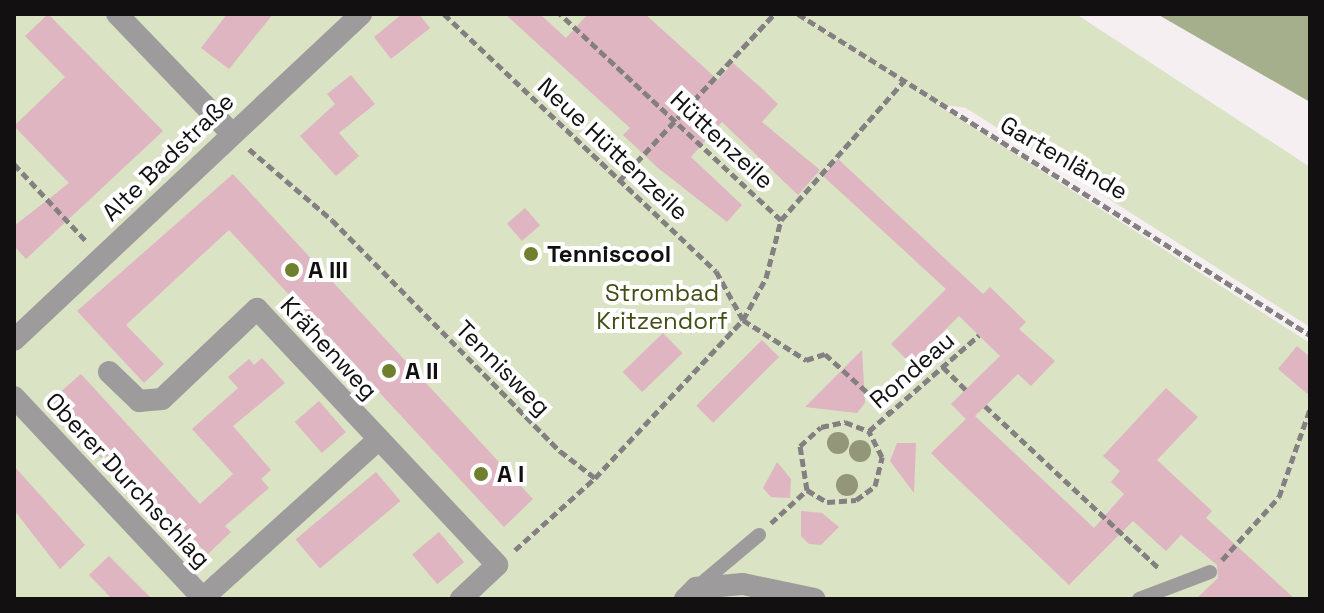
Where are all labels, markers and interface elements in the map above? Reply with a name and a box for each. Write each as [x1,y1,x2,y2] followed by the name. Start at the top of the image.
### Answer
[532,72,694,226] street label: Neue Hüttenzeile
[665,85,779,195] street label: Hüttenzeile
[96,87,240,227] street label: Alte Badstraße
[995,110,1133,206] street label: Gartenlände
[547,240,671,268] place label: Tenniscool
[522,245,540,263] marker: Tenniscool
[308,256,348,284] place label: A III
[283,261,301,279] marker: A III
[596,279,728,335] park label: Strombad Kritzendorf
[274,291,384,405] street label: Krähenweg
[450,315,556,421] street label: Tennisweg
[864,325,960,415] street label: Rondeau
[405,357,439,385] place label: A II
[380,362,398,380] marker: A II
[40,387,216,573] street label: Oberer Durchschlag
[497,460,525,488] place label: A I
[472,465,490,483] marker: A I

